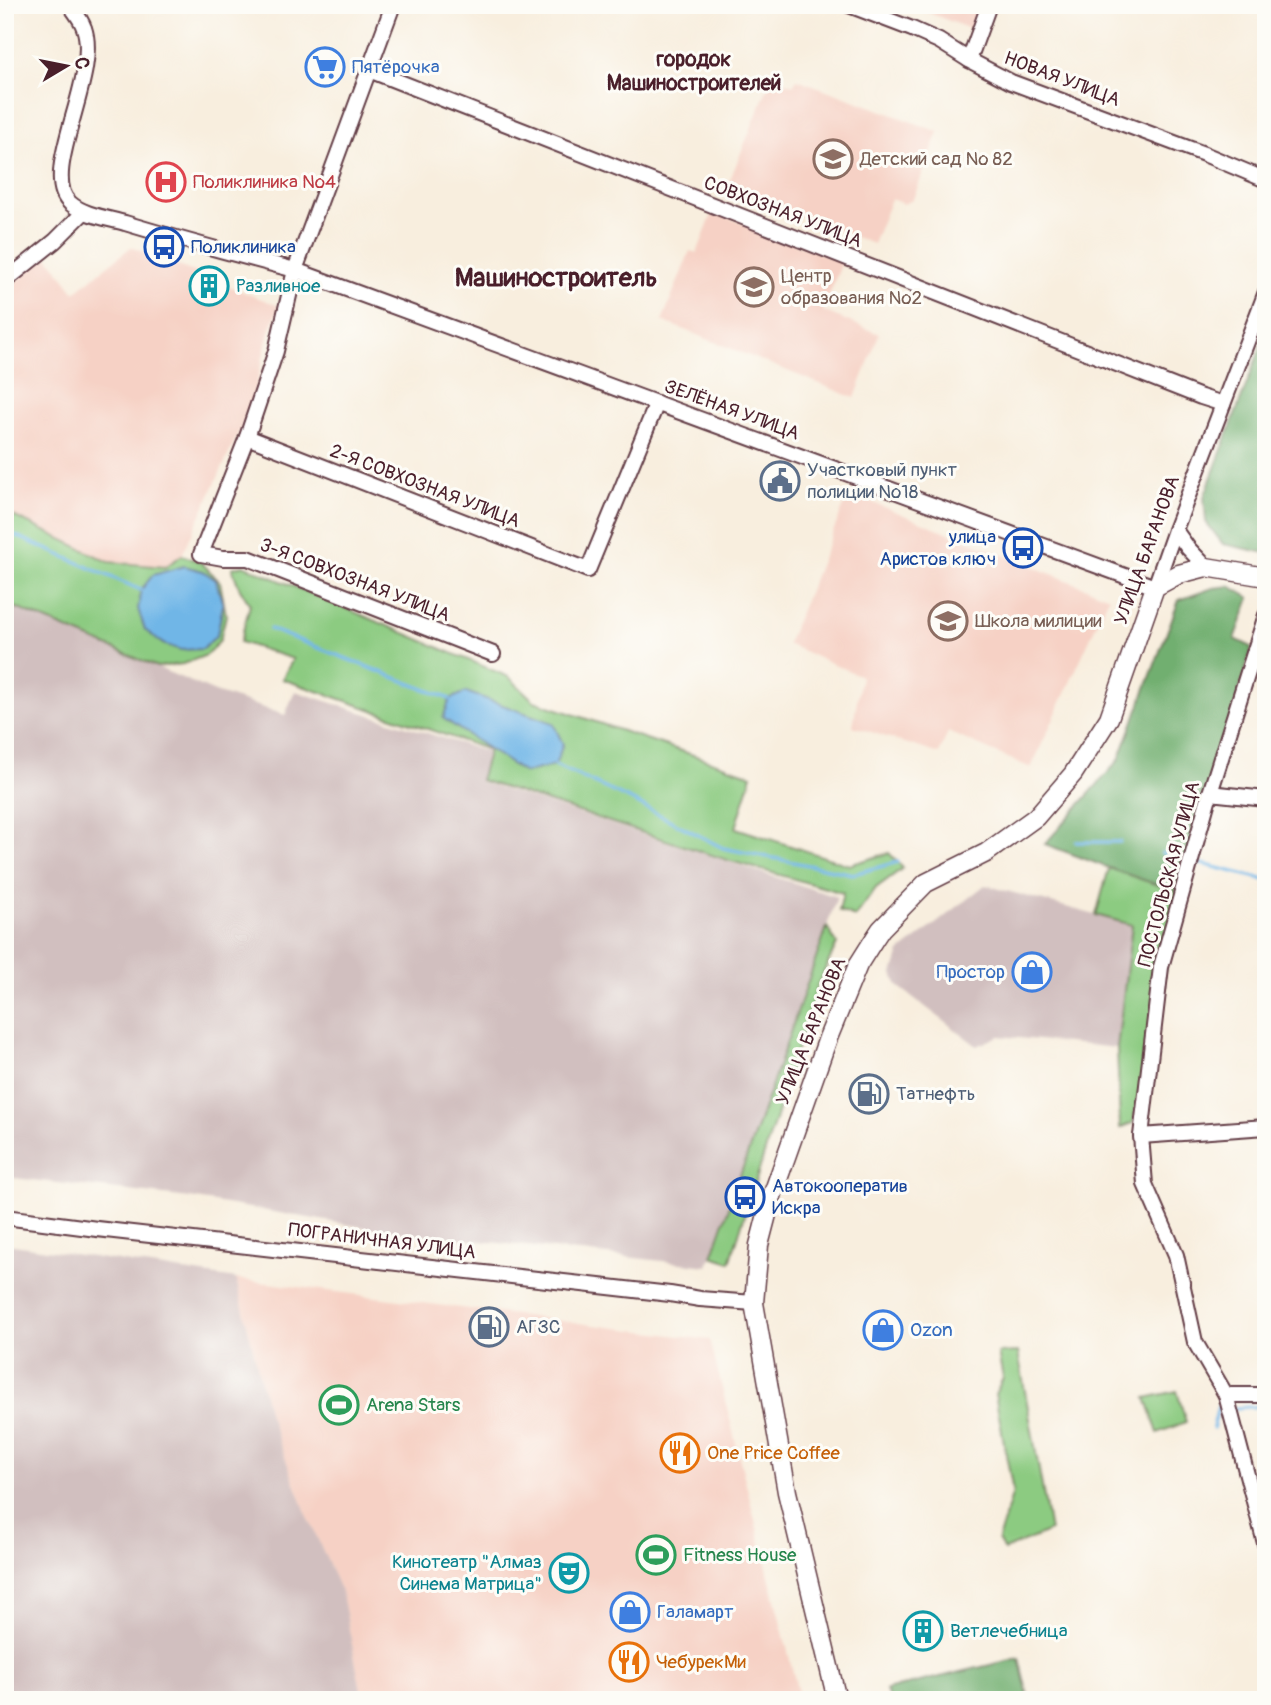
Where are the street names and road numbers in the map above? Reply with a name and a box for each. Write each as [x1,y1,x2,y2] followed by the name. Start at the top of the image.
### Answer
[1001,46,1123,112] street label: НОВАЯ УЛИЦА
[700,171,866,253] street label: СОВХОЗНАЯ УЛИЦА
[661,374,803,446] street label: ЗЕЛЁНАЯ УЛИЦА
[327,439,523,533] street label: 2-Я СОВХОЗНАЯ УЛИЦА
[1109,472,1185,628] street label: УЛИЦА БАРАНОВА
[257,533,453,627] street label: 3-Я СОВХОЗНАЯ УЛИЦА
[1133,779,1205,969] street label: ПОСТОЛЬСКАЯ УЛИЦА
[770,954,852,1108] street label: УЛИЦА БАРАНОВА
[287,1218,477,1264] street label: ПОГРАНИЧНАЯ УЛИЦА

